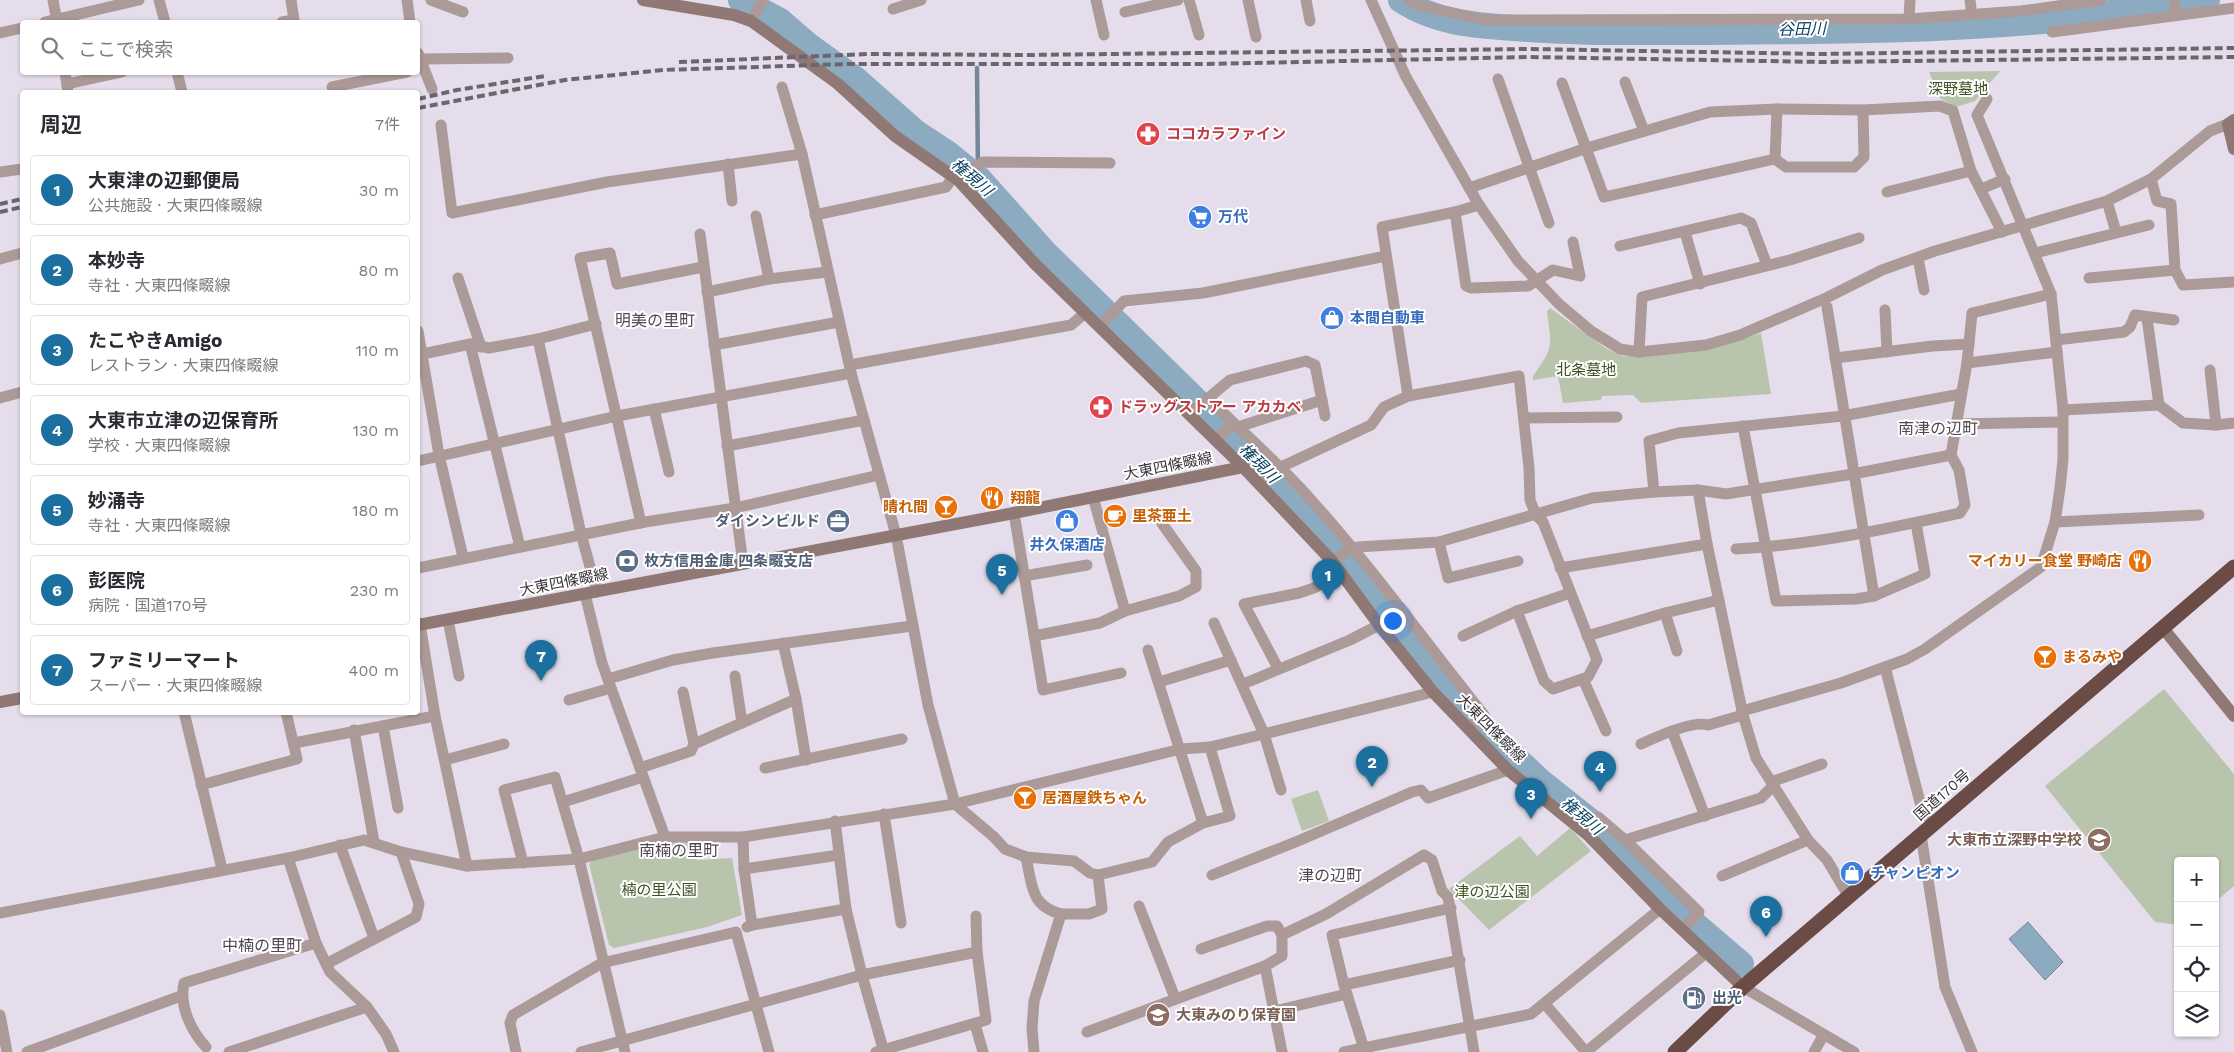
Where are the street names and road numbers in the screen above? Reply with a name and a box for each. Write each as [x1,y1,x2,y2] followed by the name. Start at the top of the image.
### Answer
[1122,449,1214,483] street label: 大東四條畷線
[518,565,610,599] street label: 大東四條畷線
[1453,690,1529,766] street label: 大東四條畷線
[1910,766,1974,824] street label: 国道170号

